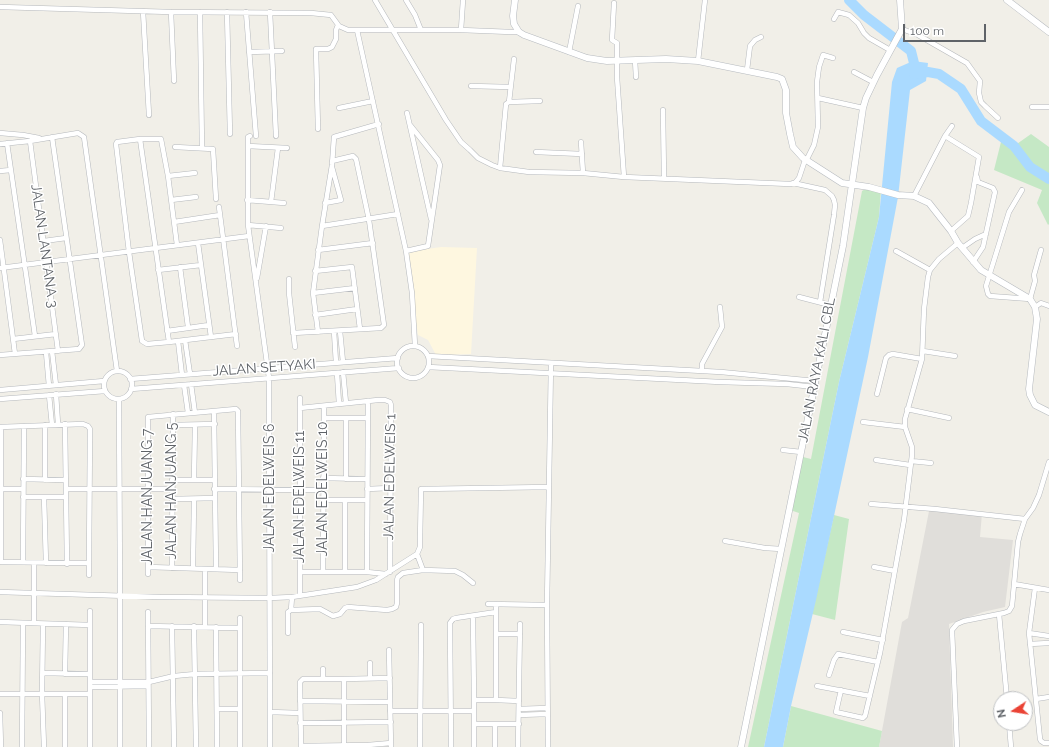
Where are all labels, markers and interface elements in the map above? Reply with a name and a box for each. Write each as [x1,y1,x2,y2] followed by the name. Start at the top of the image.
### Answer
[905,16,988,42] scale bar
[910,24,944,38] text: 100 m
[27,183,61,309] street label: JALAN LANTANA 3
[795,296,839,444] street label: JALAN RAYA KALI CBL
[212,356,316,380] street label: JALAN SETYAKI
[380,414,400,540] street label: JALAN EDELWEIS 1
[315,421,331,557] street label: JALAN EDELWEIS 10
[164,423,180,559] street label: JALAN HANJUANG 5
[262,424,278,552] street label: JALAN EDELWEIS 6
[140,429,156,565] street label: JALAN HANJUANG 7
[292,431,308,563] street label: JALAN EDELWEIS 11
[993,691,1033,731] north arrow
[995,708,1009,719] text: N

